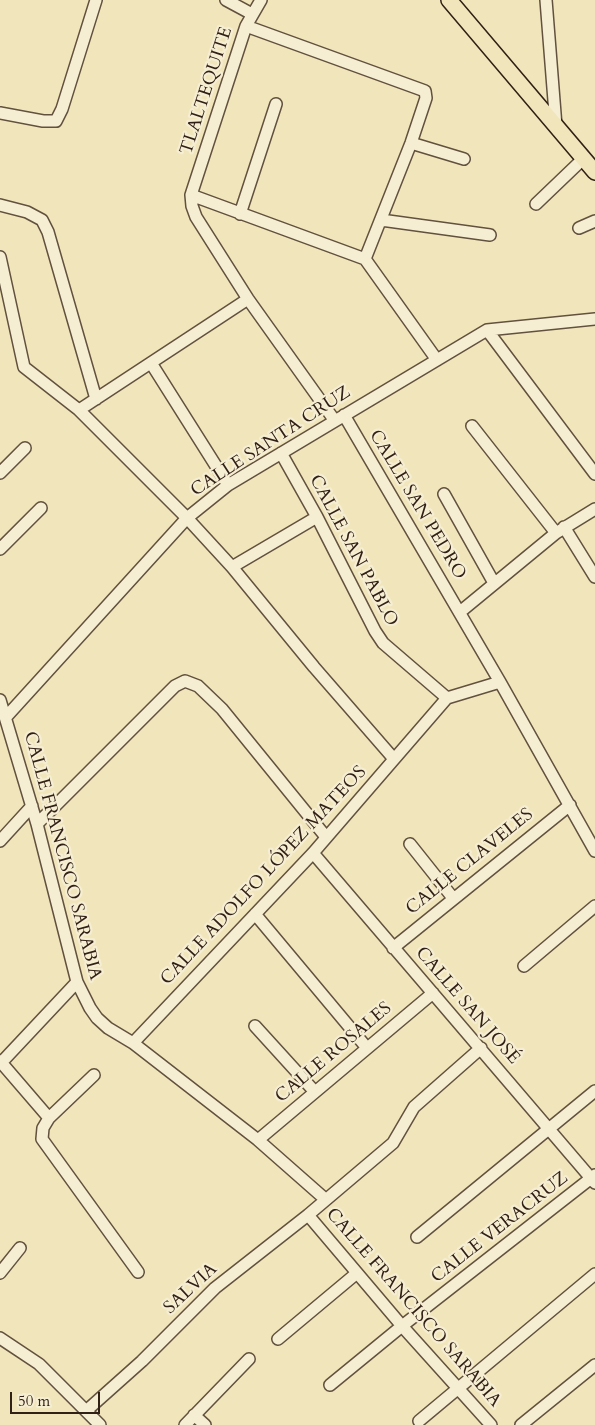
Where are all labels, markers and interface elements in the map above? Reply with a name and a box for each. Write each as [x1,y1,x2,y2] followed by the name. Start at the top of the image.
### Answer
[176,25,238,157] street label: TLALTEQUITE
[187,382,355,502] street label: CALLE SANTA CRUZ
[364,426,470,584] street label: CALLE SAN PEDRO
[304,472,402,630] street label: CALLE SAN PABLO
[18,729,106,983] street label: CALLE FRANCISCO SARABIA
[157,762,371,990] street label: CALLE ADOLFO LÓPEZ MATEOS
[402,804,538,920] street label: CALLE CLAVELES
[410,943,524,1069] street label: CALLE SAN JOSÉ
[271,998,397,1108] street label: CALLE ROSALES
[427,1168,573,1288] street label: CALLE VERACRUZ
[321,1204,505,1412] street label: CALLE FRANCISCO SARABIA
[160,1259,222,1319] street label: SALVIA
[12,1382,102,1414] scale bar
[18,1391,50,1411] text: 50 m

